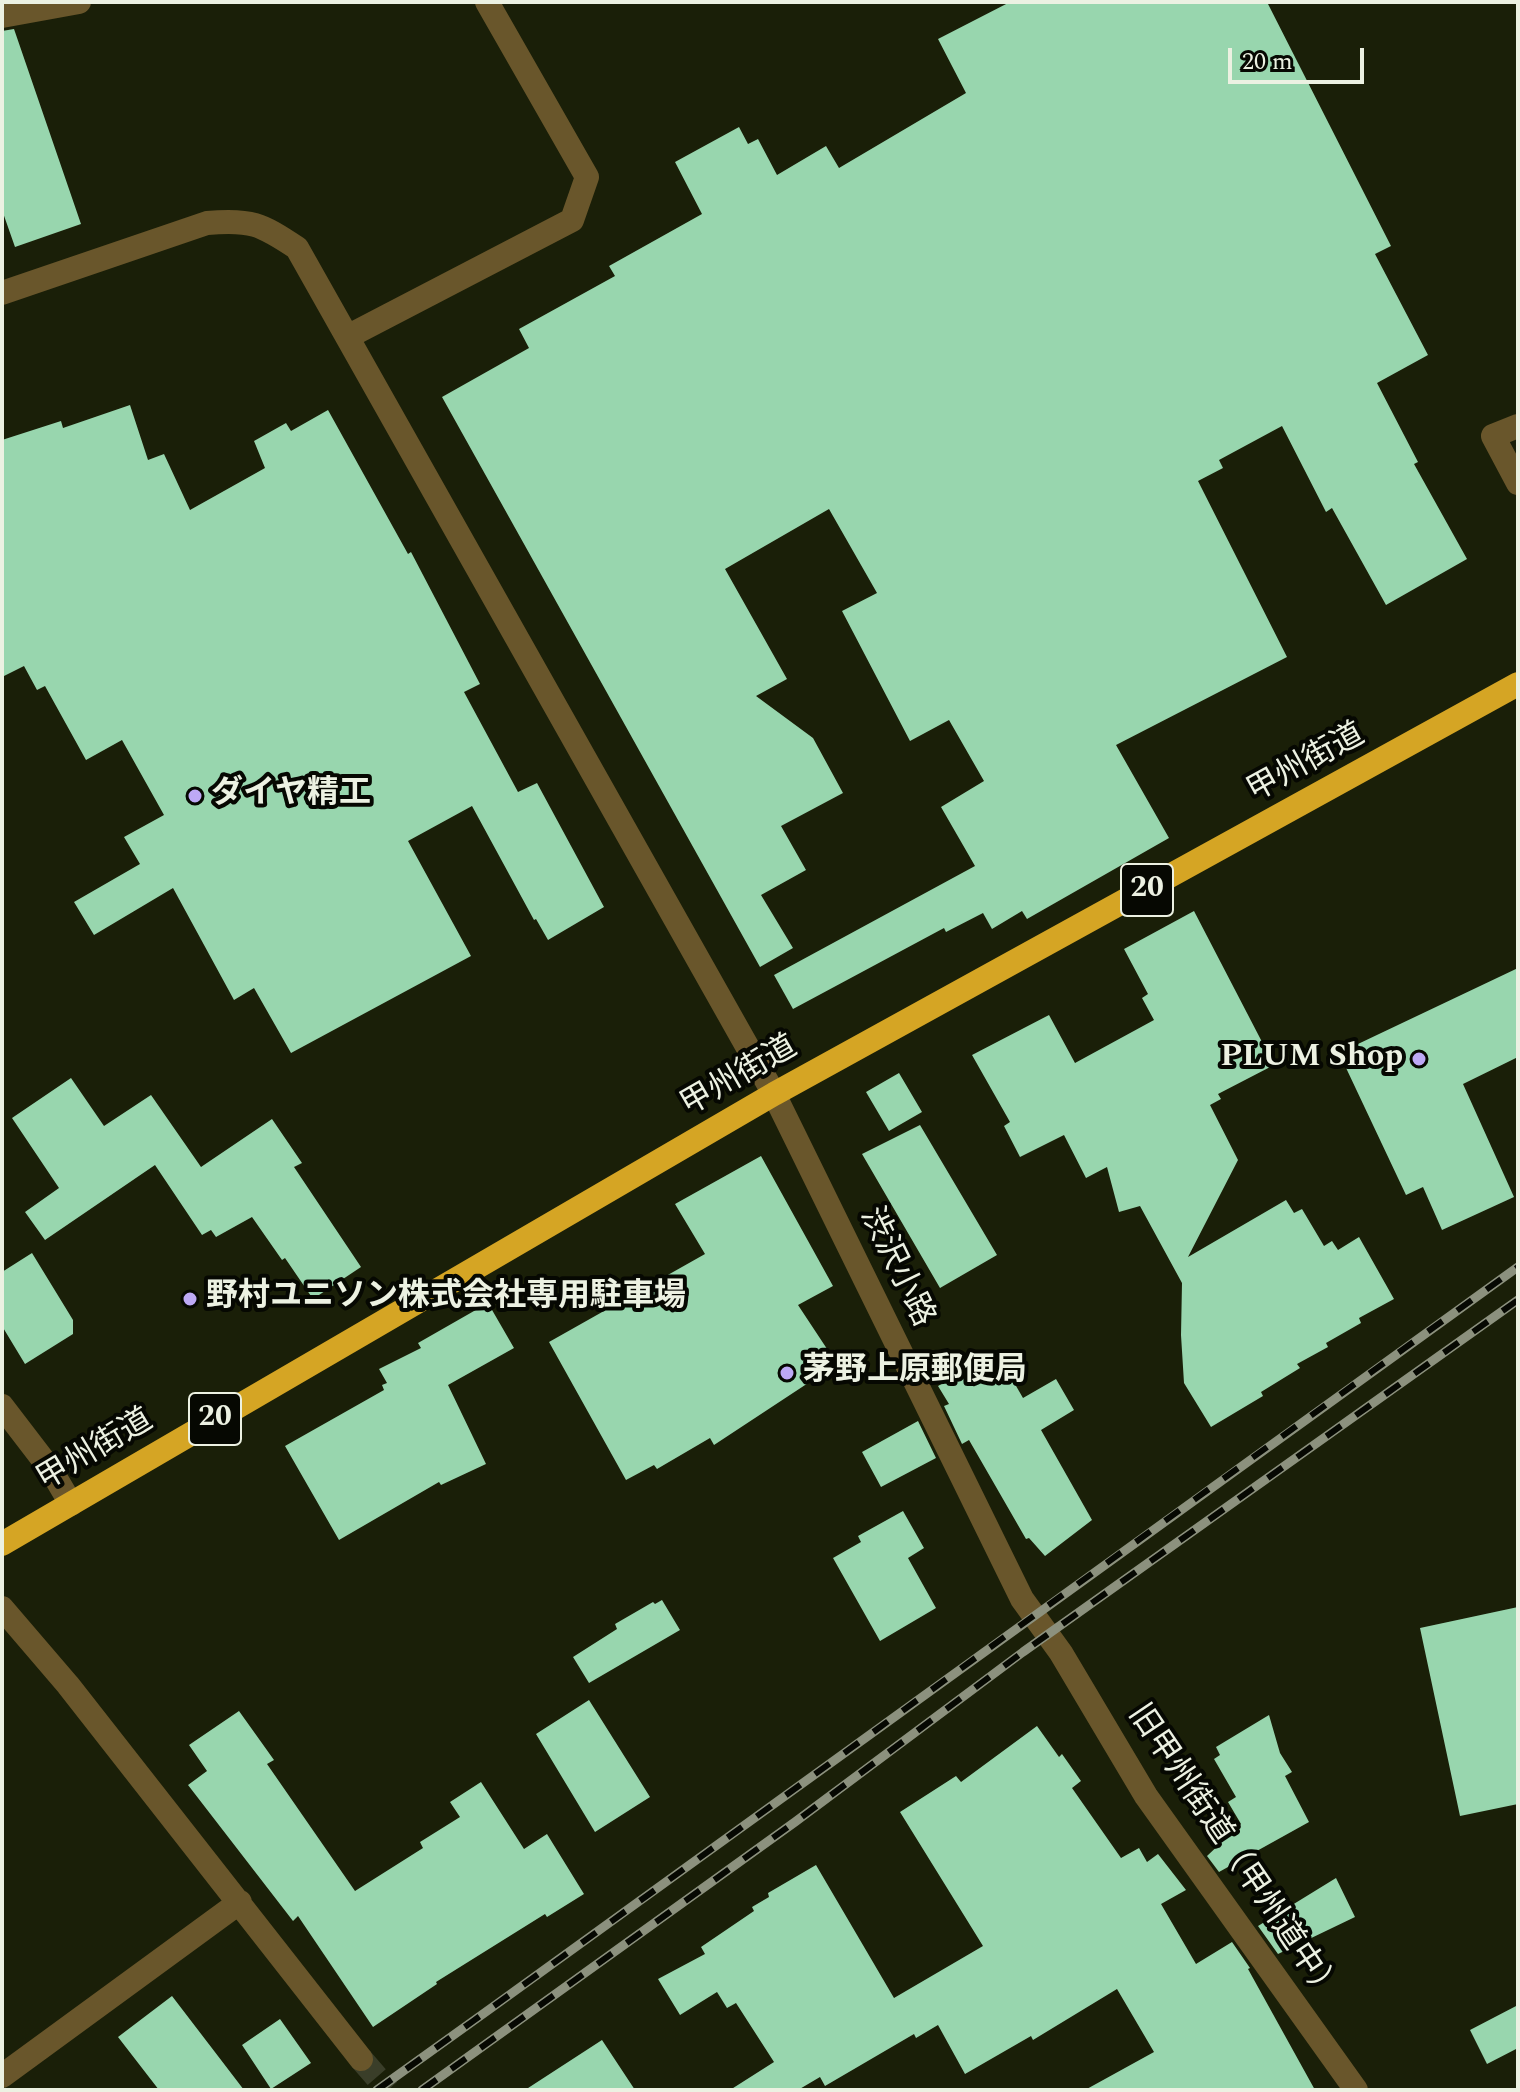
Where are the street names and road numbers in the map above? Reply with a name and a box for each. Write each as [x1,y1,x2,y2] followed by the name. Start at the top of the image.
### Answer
[1242,717,1372,813] street label: 甲州街道
[1121,864,1173,916] road number: 20
[675,1029,805,1127] street label: 甲州街道
[850,1202,940,1334] street label: 渋沢小路
[189,1393,241,1445] road number: 20
[31,1403,161,1501] street label: 甲州街道
[1118,1698,1346,2012] street label: 旧甲州街道（甲州道中）

